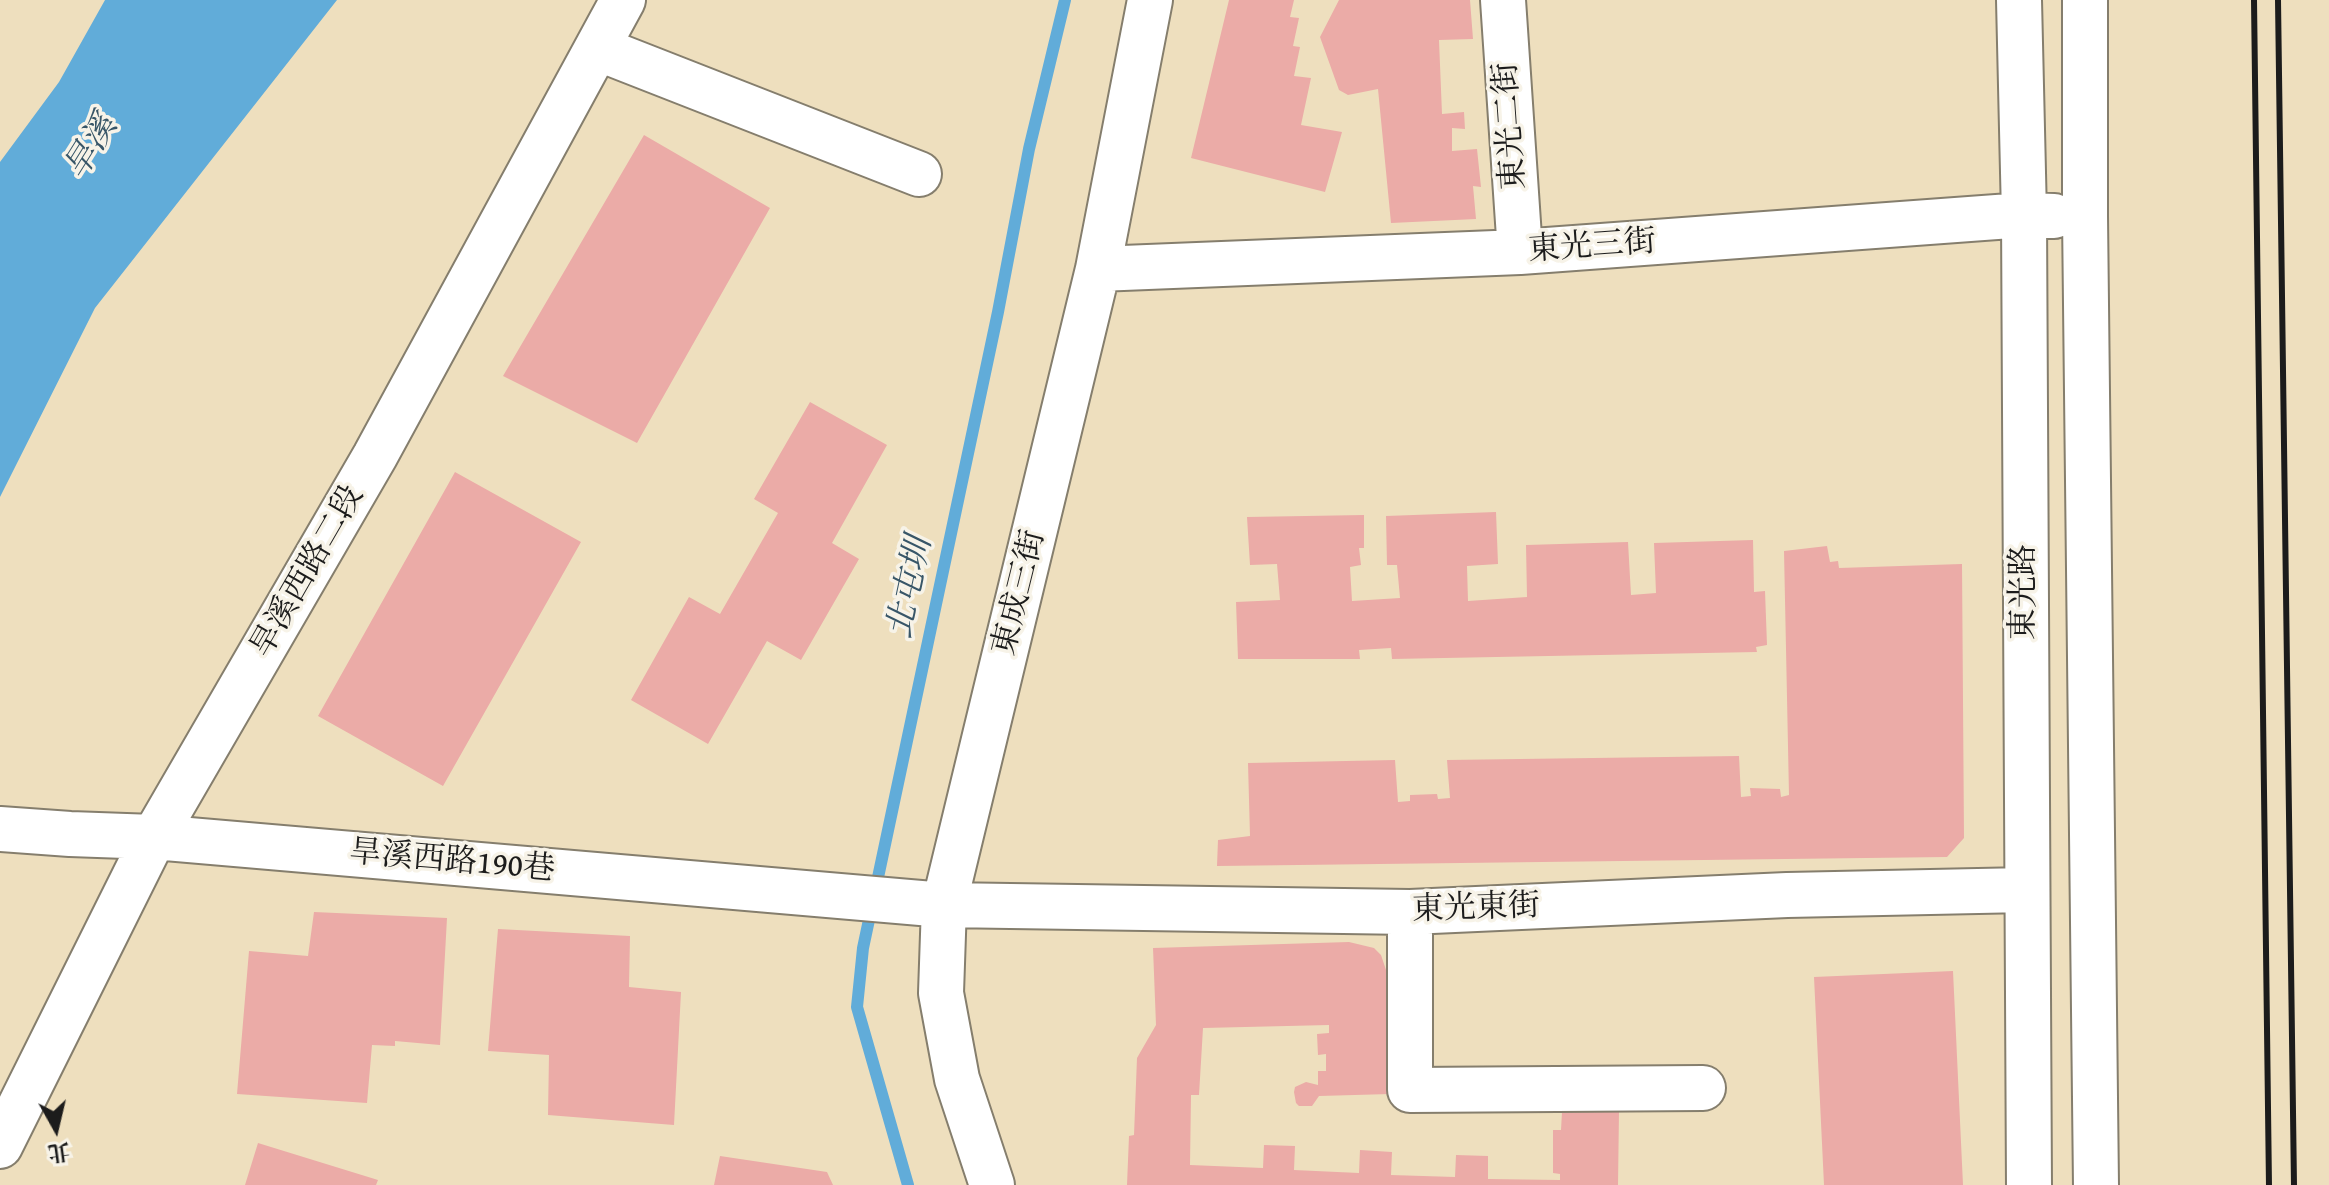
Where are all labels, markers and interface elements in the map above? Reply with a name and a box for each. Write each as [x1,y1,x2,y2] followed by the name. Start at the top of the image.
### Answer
[1487,61,1535,191] street label: 東光二街
[57,108,127,188] water label: 旱溪
[1527,223,1657,271] street label: 東光三街
[243,479,373,665] street label: 旱溪西路二段
[986,526,1054,660] street label: 東成三街
[880,534,942,642] water label: 北屯圳
[2006,544,2044,640] street label: 東光路
[348,834,556,890] street label: 旱溪西路190巷
[1411,888,1541,930] street label: 東光東街
[16,1089,96,1169] north arrow
[46,1135,72,1170] text: 北

